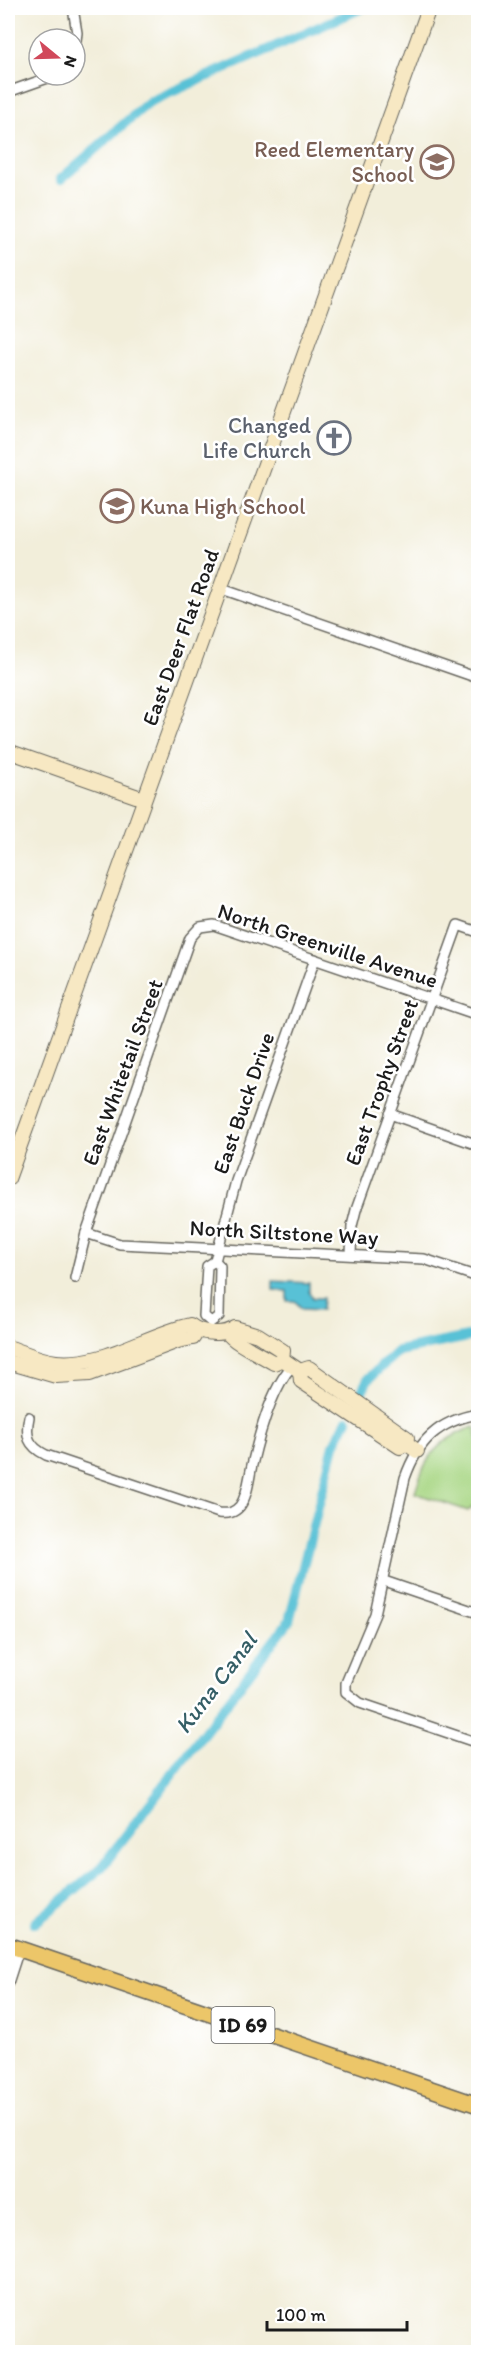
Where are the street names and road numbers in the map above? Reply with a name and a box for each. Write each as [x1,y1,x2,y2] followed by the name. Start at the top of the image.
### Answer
[136,545,225,729] street label: East Deer Flat Road
[214,897,441,994] street label: North Greenville Avenue
[76,975,169,1169] street label: East Whitetail Street
[339,995,424,1169] street label: East Trophy Street
[207,1029,280,1177] street label: East Buck Drive
[189,1214,380,1251] street label: North Siltstone Way
[212,2007,274,2043] road number: ID 69

